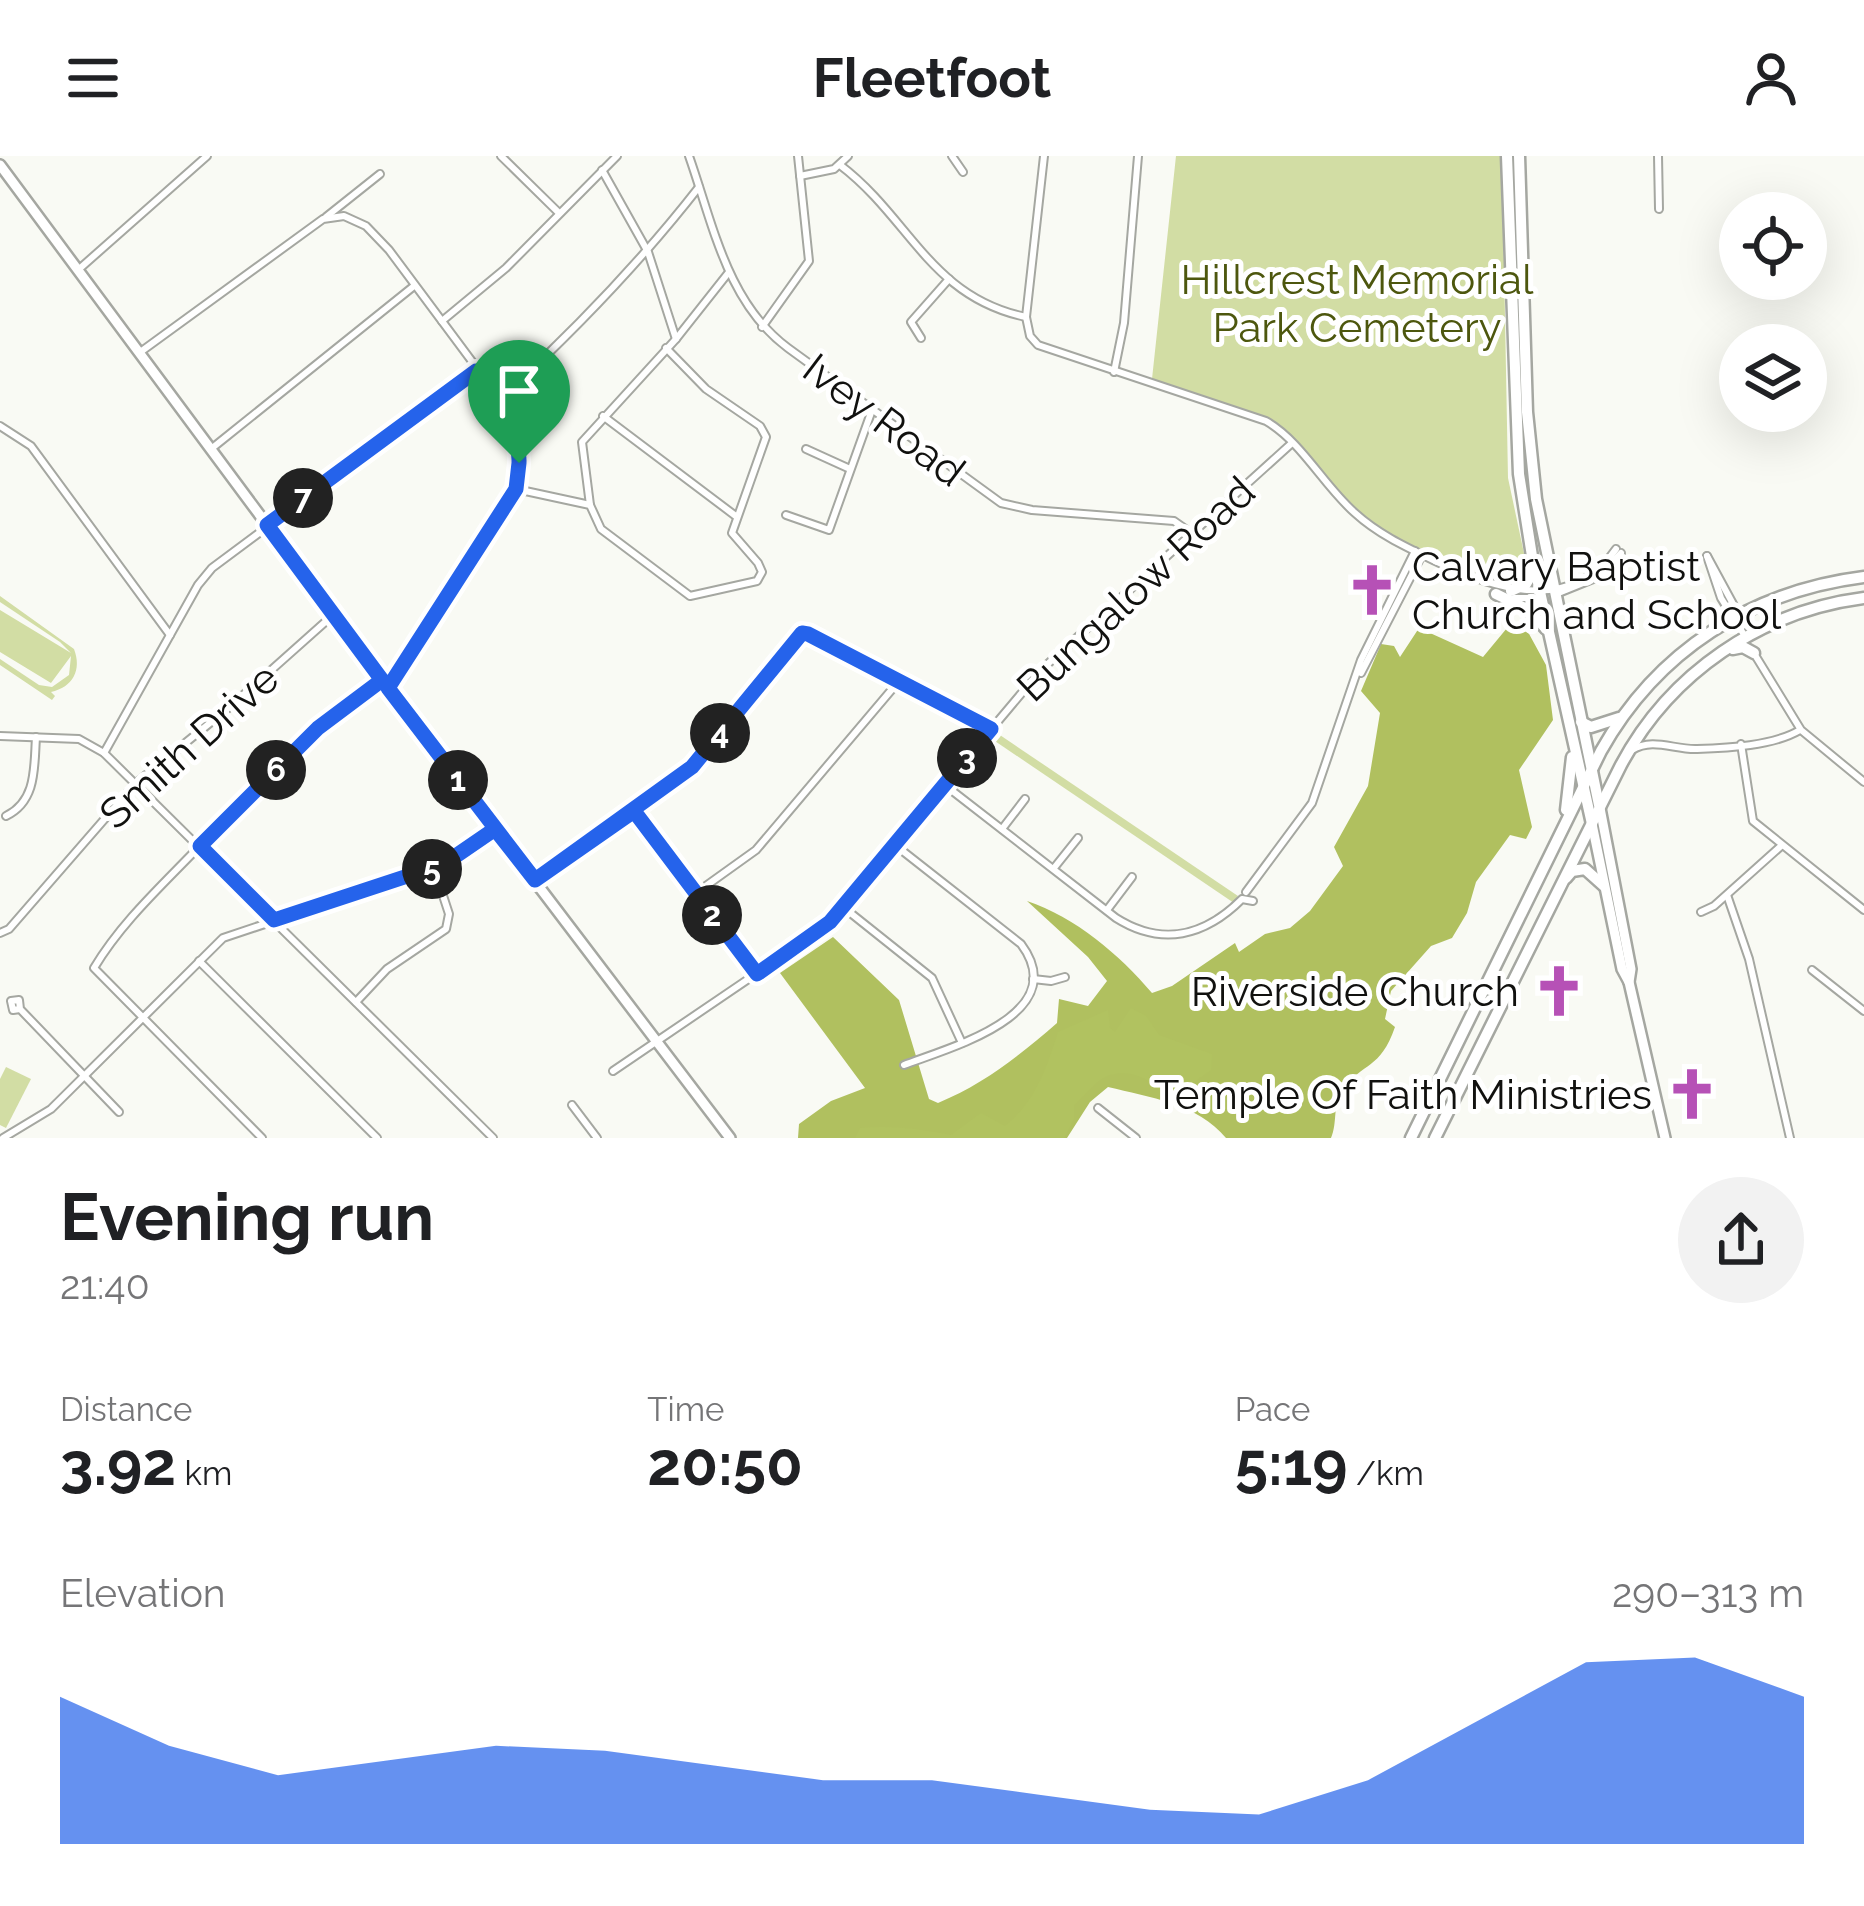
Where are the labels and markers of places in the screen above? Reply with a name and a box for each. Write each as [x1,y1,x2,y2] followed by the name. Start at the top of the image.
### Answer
[468,340,570,463] pin
[273,468,333,528] pin: 7
[1412,542,1782,639] place label: Calvary Baptist Church and School
[1343,561,1401,619] church icon: Calvary Baptist Church and School
[690,703,750,763] pin: 4
[937,728,997,788] pin: 3
[246,740,306,800] pin: 6
[428,750,488,810] pin: 1
[402,839,462,899] pin: 5
[682,885,742,945] pin: 2
[1530,962,1588,1020] church icon: Riverside Church
[1191,967,1519,1016] place label: Riverside Church
[1663,1065,1721,1123] church icon: Temple Of Faith Ministries
[1154,1070,1652,1119] place label: Temple Of Faith Ministries

